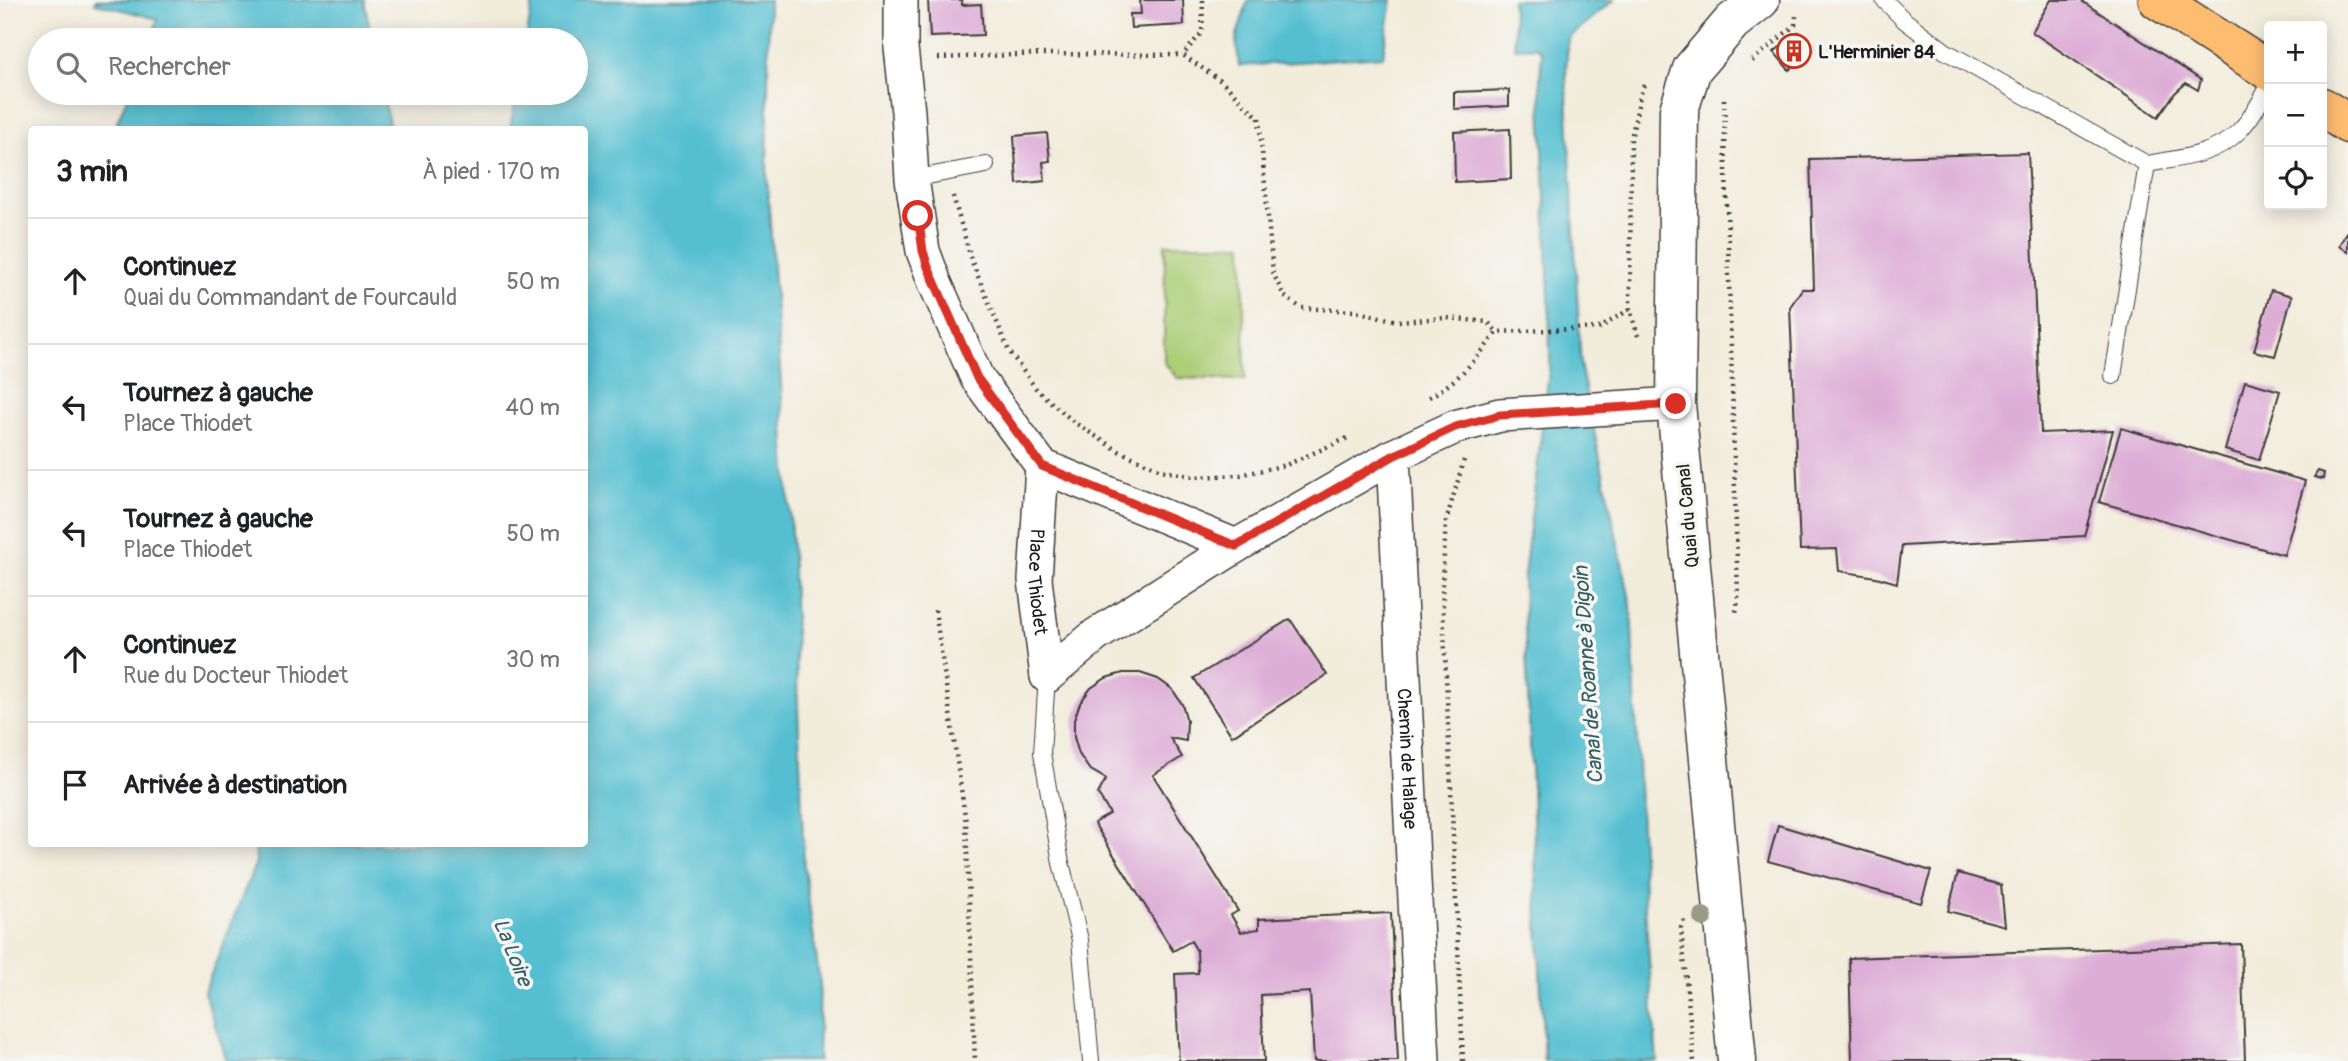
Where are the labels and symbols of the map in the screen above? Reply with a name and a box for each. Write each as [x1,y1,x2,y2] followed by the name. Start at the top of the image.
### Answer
[1775,32,1813,70] building icon: L'Herminier 84
[1818,40,1935,64] place label: L'Herminier 84
[902,200,933,231] route start
[1660,388,1691,419] route end
[1671,463,1705,569] street label: Quai du Canal
[1022,528,1053,637] street label: Place Thiodet
[1567,564,1610,785] water label: Canal de Roanne à Digoin
[1392,688,1423,830] street label: Chemin de Halage
[487,914,539,992] water label: La Loire

